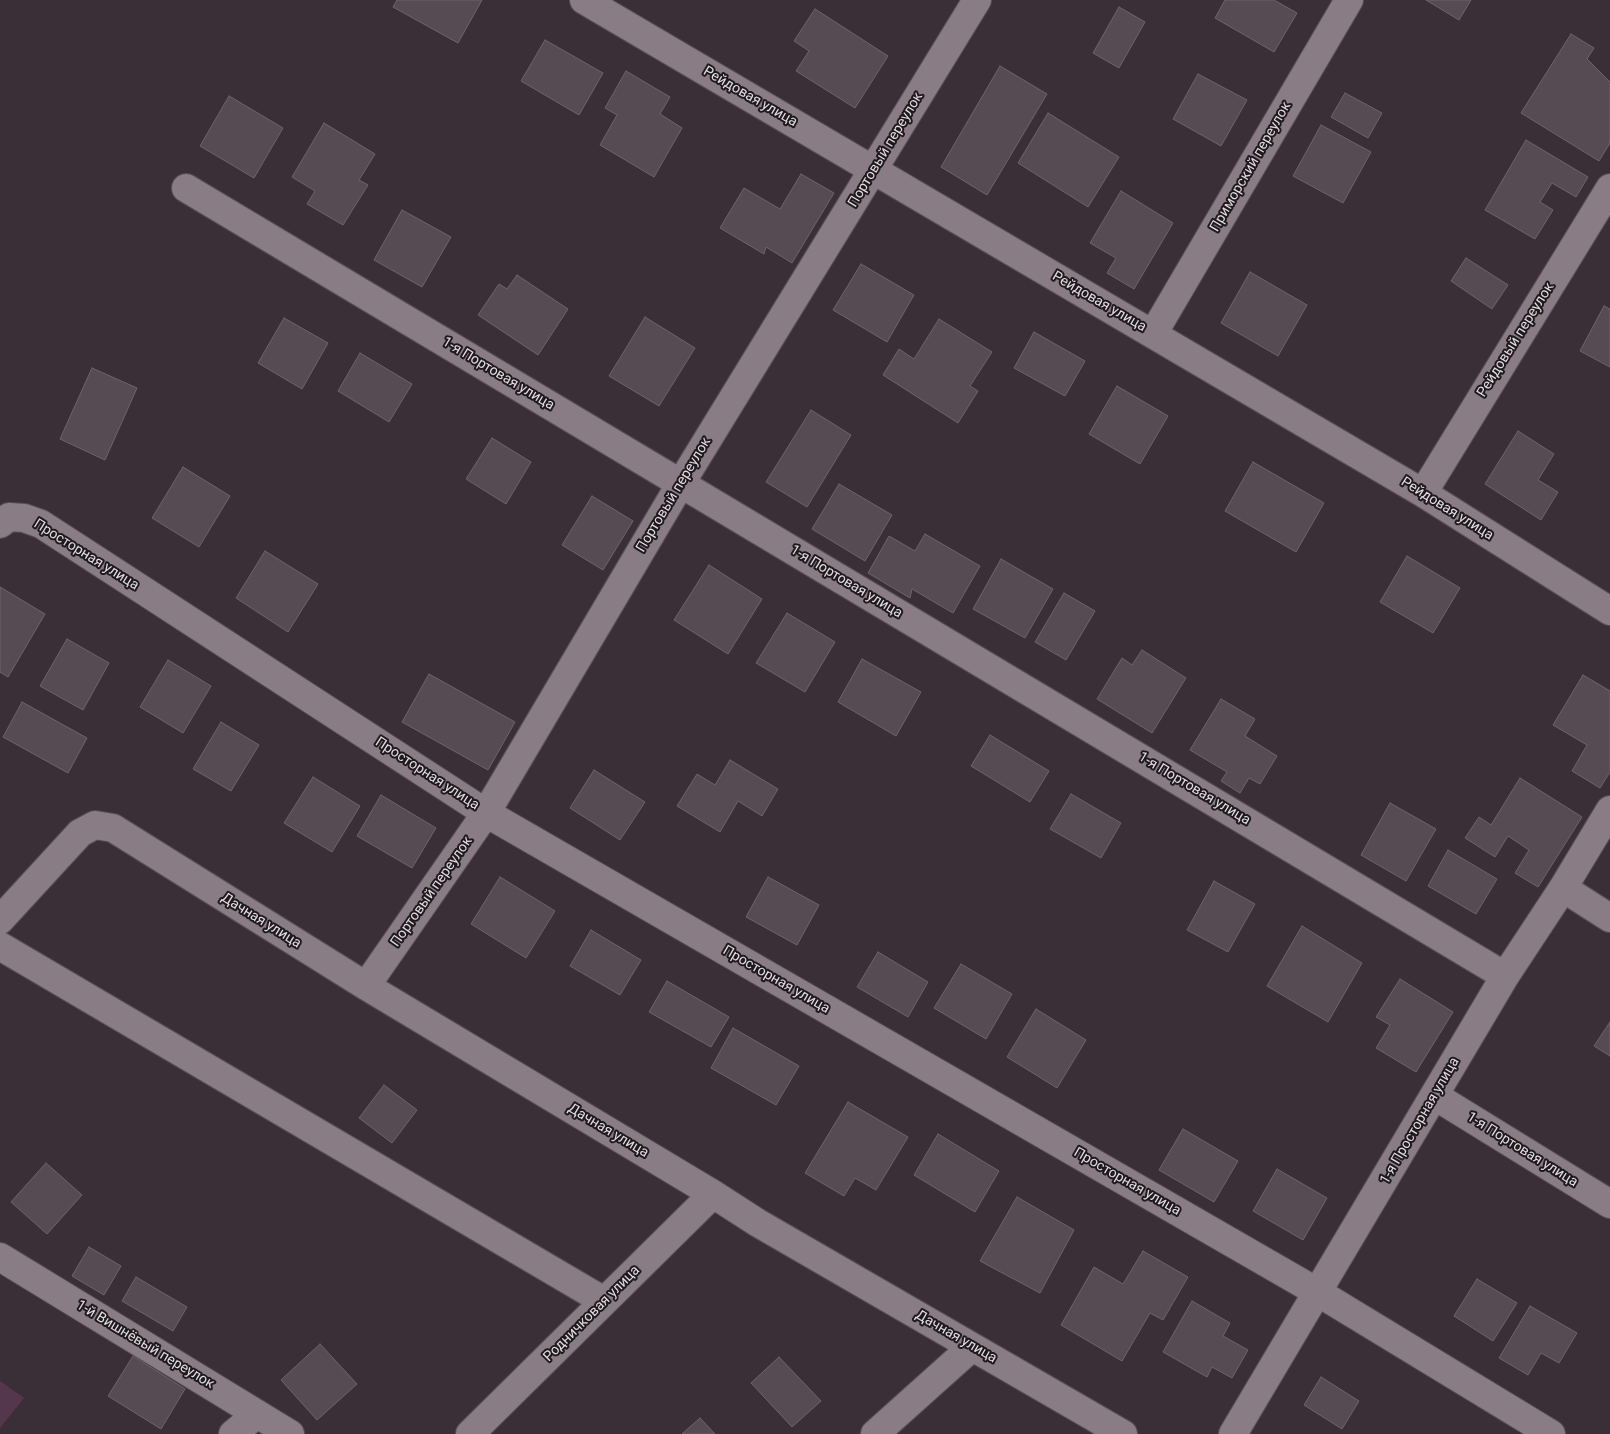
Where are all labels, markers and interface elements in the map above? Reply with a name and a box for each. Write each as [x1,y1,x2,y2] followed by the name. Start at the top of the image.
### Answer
[700,63,800,131] street label: Рейдовая улица
[845,90,927,210] street label: Портовый переулок
[1207,99,1295,235] street label: Приморский переулок
[1049,268,1149,336] street label: Рейдовая улица
[1474,280,1558,400] street label: Рейдовый переулок
[439,334,557,414] street label: 1-я Портовая улица
[633,435,715,555] street label: Портовый переулок
[1398,474,1496,544] street label: Рейдовая улица
[30,516,142,594] street label: Просторная улица
[787,542,905,622] street label: 1-я Портовая улица
[372,734,482,814] street label: Просторная улица
[1135,749,1253,829] street label: 1-я Портовая улица
[388,834,476,950] street label: Портовый переулок
[218,890,304,952] street label: Дачная улица
[720,943,832,1017] street label: Просторная улица
[1377,1055,1463,1187] street label: 1-я Просторная улица
[565,1100,651,1162] street label: Дачная улица
[1463,1109,1581,1191] street label: 1-я Портовая улица
[1071,1145,1183,1219] street label: Просторная улица
[540,1262,644,1366] street label: Родничковая улица
[73,1297,217,1393] street label: 1-й Вишнёвый переулок
[912,1307,1000,1367] street label: Дачная улица

